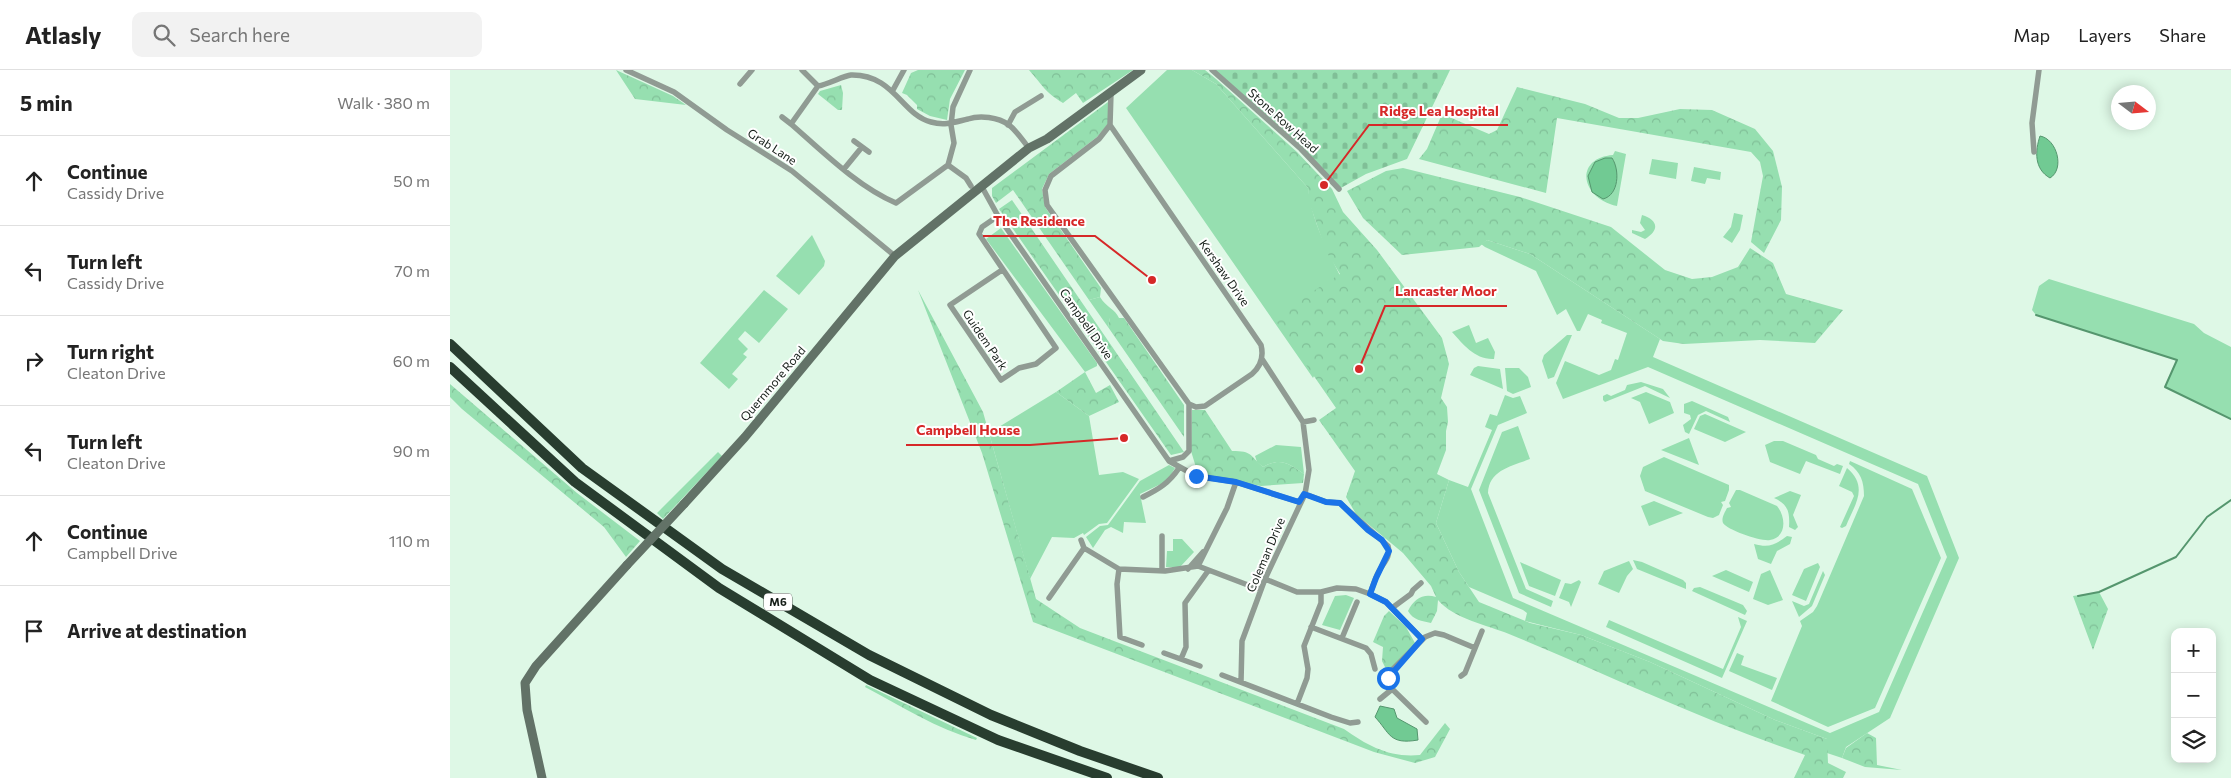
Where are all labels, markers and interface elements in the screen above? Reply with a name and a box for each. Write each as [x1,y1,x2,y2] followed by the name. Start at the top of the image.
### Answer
[132,12,482,57] search box
[25,20,102,49] text: Atlasly
[150,21,178,49] icon: search
[190,23,290,46] text: Search here
[2013,24,2050,46] text: Map
[2078,24,2131,46] text: Layers
[2159,24,2206,46] text: Share
[1246,85,1322,155] street label: Stone Row Head
[2111,85,2156,130] north arrow
[20,90,73,115] text: 5 min
[337,93,430,112] text: Walk · 380 m
[1369,96,1508,125] callout: Ridge Lea Hospital
[1379,102,1499,119] text: Ridge Lea Hospital
[745,125,800,167] street label: Grab Lane
[67,160,147,183] text: Continue
[20,167,48,195] icon: ahead
[393,171,430,190] text: 50 m
[67,183,164,202] text: Cassidy Drive
[983,207,1095,236] callout: The Residence
[993,212,1085,229] text: The Residence
[1197,236,1253,308] street label: Kershaw Drive
[67,250,142,273] text: Turn left
[20,257,48,285] icon: left
[394,261,430,280] text: 70 m
[67,273,164,292] text: Cassidy Drive
[1385,277,1507,306] callout: Lancaster Moor
[1395,282,1497,299] text: Lancaster Moor
[1057,285,1116,361] street label: Campbell Drive
[961,307,1011,373] street label: Guidem Park
[67,340,154,363] text: Turn right
[737,343,808,424] street label: Quernmore Road
[20,347,48,375] icon: right
[393,351,430,370] text: 60 m
[67,363,166,382] text: Cleaton Drive
[906,416,1030,445] callout: Campbell House
[916,421,1020,438] text: Campbell House
[67,430,142,453] text: Turn left
[20,437,48,465] icon: left
[393,441,430,460] text: 90 m
[67,453,166,472] text: Cleaton Drive
[1185,465,1208,488] route end
[1243,515,1287,594] street label: Coleman Drive
[67,520,147,543] text: Continue
[20,527,48,555] icon: ahead
[389,531,430,550] text: 110 m
[67,543,178,562] text: Campbell Drive
[764,594,792,610] road number: M6
[20,617,48,645] icon: arrive
[67,619,247,642] text: Arrive at destination
[2171,628,2216,763] map controls
[2171,628,2216,673] button: +
[1377,667,1400,690] route start
[2171,673,2216,718] button: −
[2171,718,2216,763] button: layers

